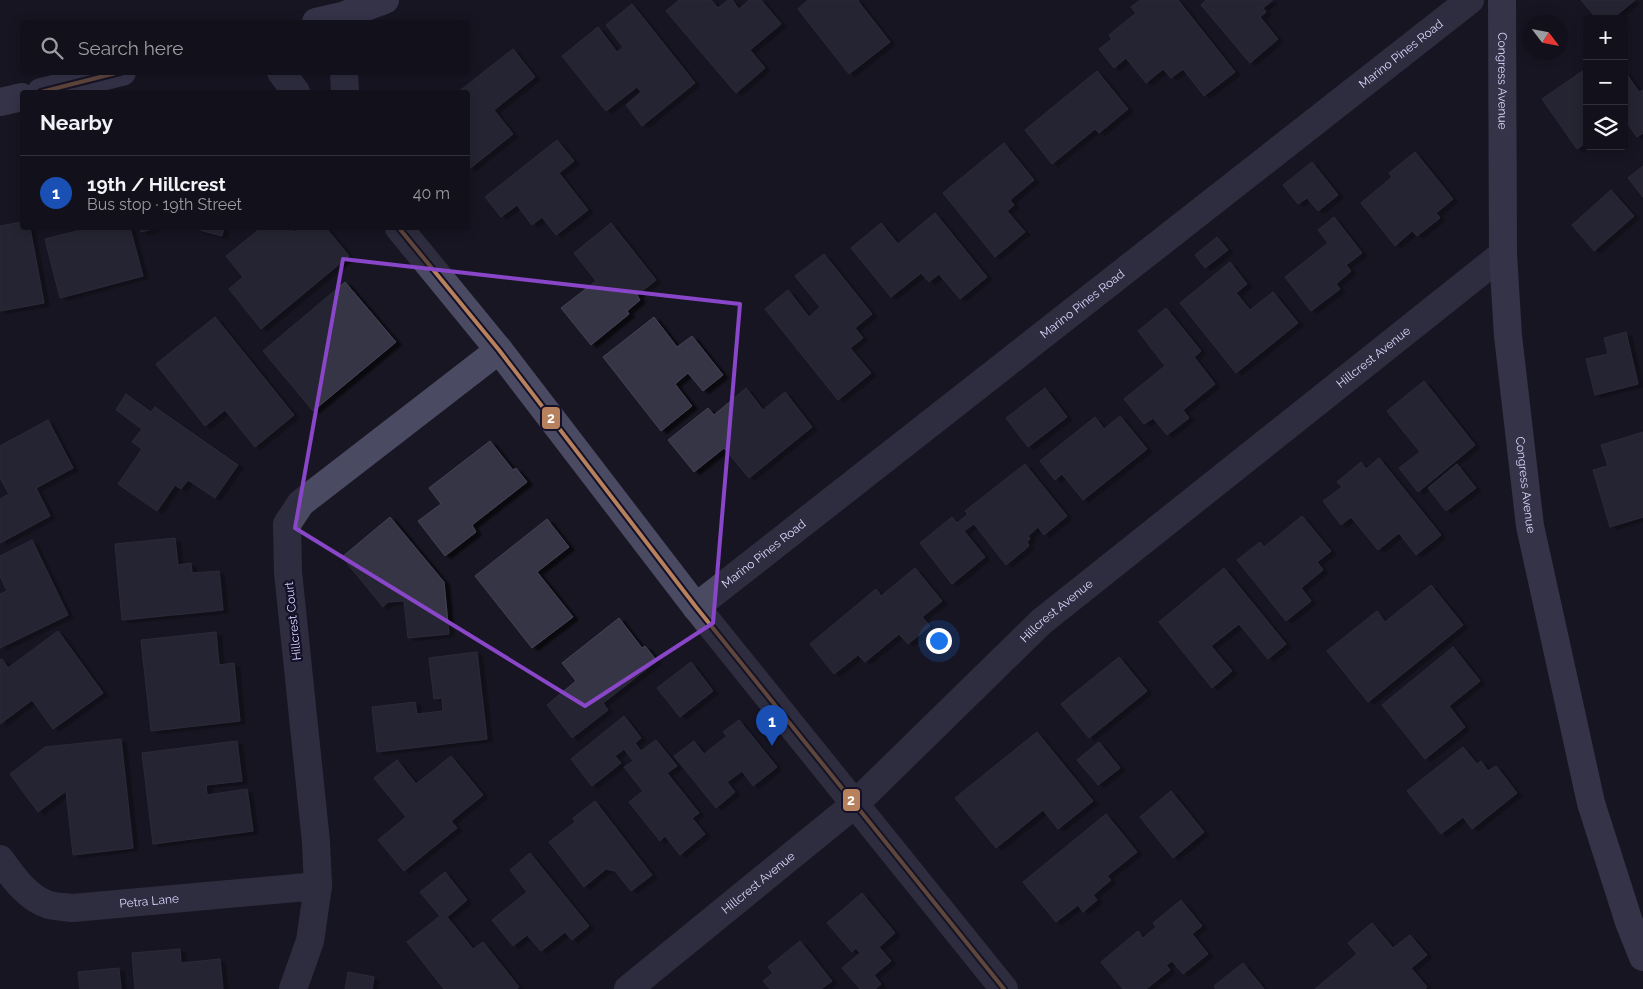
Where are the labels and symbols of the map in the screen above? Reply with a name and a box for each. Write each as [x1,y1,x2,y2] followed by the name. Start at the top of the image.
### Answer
[1523,15,1568,60] north arrow
[1356,17,1446,91] street label: Marino Pines Road
[1495,32,1510,130] street label: Congress Avenue
[1038,267,1127,341] street label: Marino Pines Road
[1334,324,1413,391] street label: Hillcrest Avenue
[541,406,561,430] line badge: 2
[547,410,555,426] text: 2
[1513,436,1538,535] street label: Congress Avenue
[719,517,808,591] street label: Marino Pines Road
[1017,577,1096,645] street label: Hillcrest Avenue
[282,581,304,661] street label: Hillcrest Court
[926,628,952,654] your location
[756,705,788,746] pin: 1
[842,788,861,812] line badge: 2
[847,792,855,808] text: 2
[719,849,798,917] street label: Hillcrest Avenue
[119,892,179,911] street label: Petra Lane

